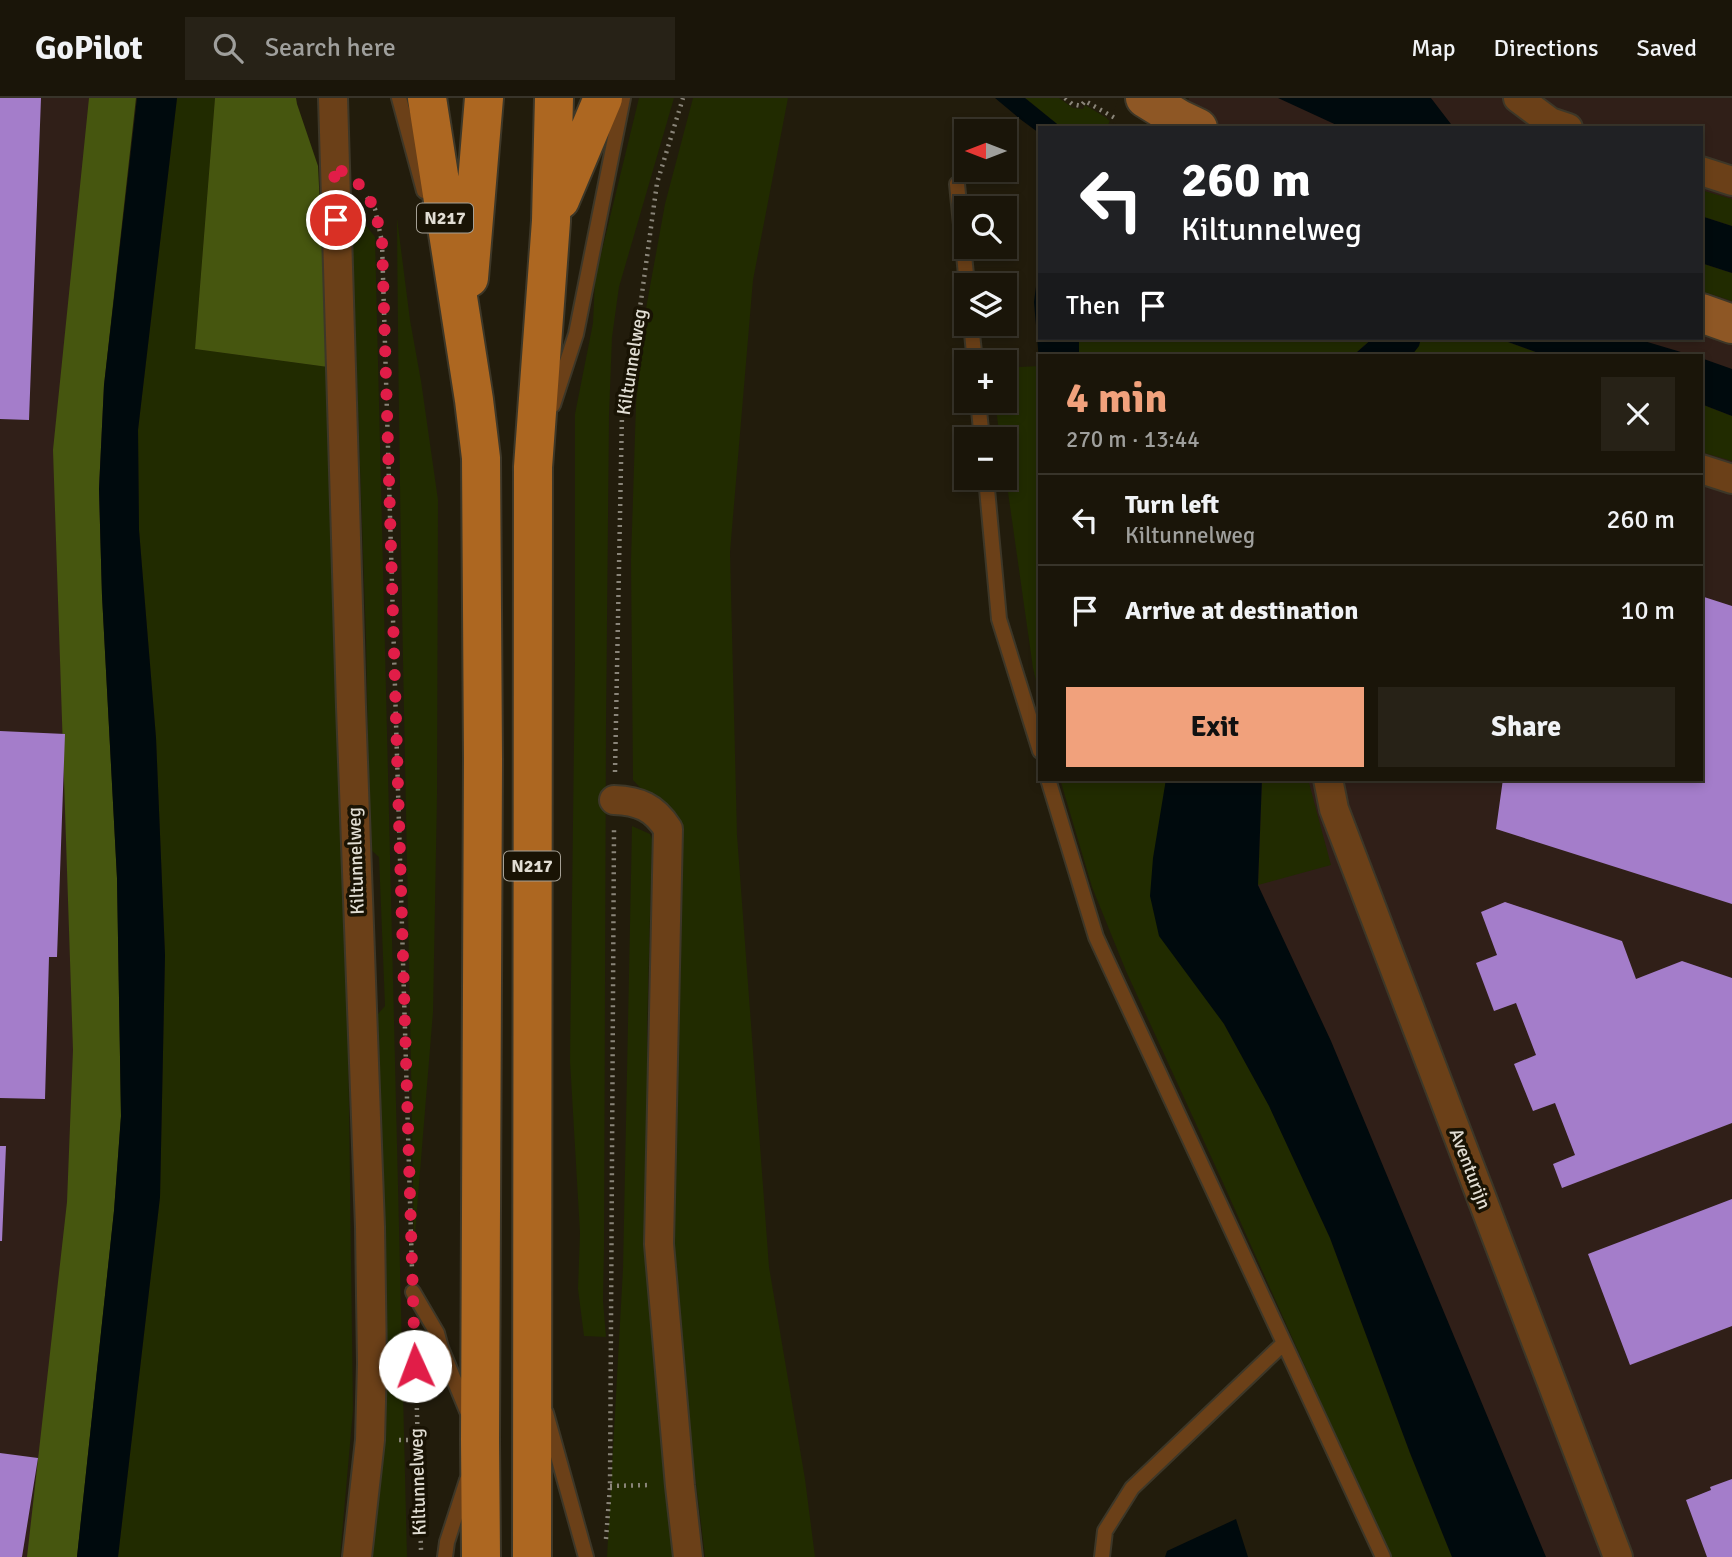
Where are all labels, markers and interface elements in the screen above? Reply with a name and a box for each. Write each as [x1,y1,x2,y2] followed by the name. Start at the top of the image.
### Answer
[185,17,675,80] search box
[35,28,143,69] text: GoPilot
[209,29,247,67] icon: search
[265,32,396,64] text: Search here
[1411,33,1456,63] text: Map
[1494,33,1599,63] text: Directions
[1637,33,1697,63] text: Saved
[954,119,1017,182] north arrow
[954,119,1017,490] map controls
[1181,150,1311,210] text: 260 m
[1066,154,1157,245] icon: left
[306,190,366,250] pin
[954,196,1017,259] button: search
[317,201,355,239] icon: arrive
[417,204,473,232] road number: N217
[1181,210,1362,249] text: Kiltunnelweg
[954,273,1017,336] button: layers
[1134,287,1172,325] icon: arrive
[1066,290,1120,322] text: Then
[612,307,652,417] street label: Kiltunnelweg
[954,350,1017,413] button: +
[1066,373,1167,424] text: 4 min
[1601,377,1675,451] button: close
[1066,425,1200,454] text: 270 m · 13:44
[954,427,1017,490] button: −
[1125,489,1219,521] text: Turn left
[1066,501,1104,539] icon: left
[1606,504,1675,536] text: 260 m
[1125,521,1255,550] text: Kiltunnelweg
[1066,592,1104,630] icon: arrive
[1125,595,1358,627] text: Arrive at destination
[1620,595,1675,627] text: 10 m
[1066,687,1364,767] button: Exit
[1378,687,1675,767] button: Share
[342,807,370,915] street label: Kiltunnelweg
[504,852,560,880] road number: N217
[1444,1125,1496,1213] street label: Aventurijn
[378,1329,452,1403] position arrow
[404,1428,432,1536] street label: Kiltunnelweg

